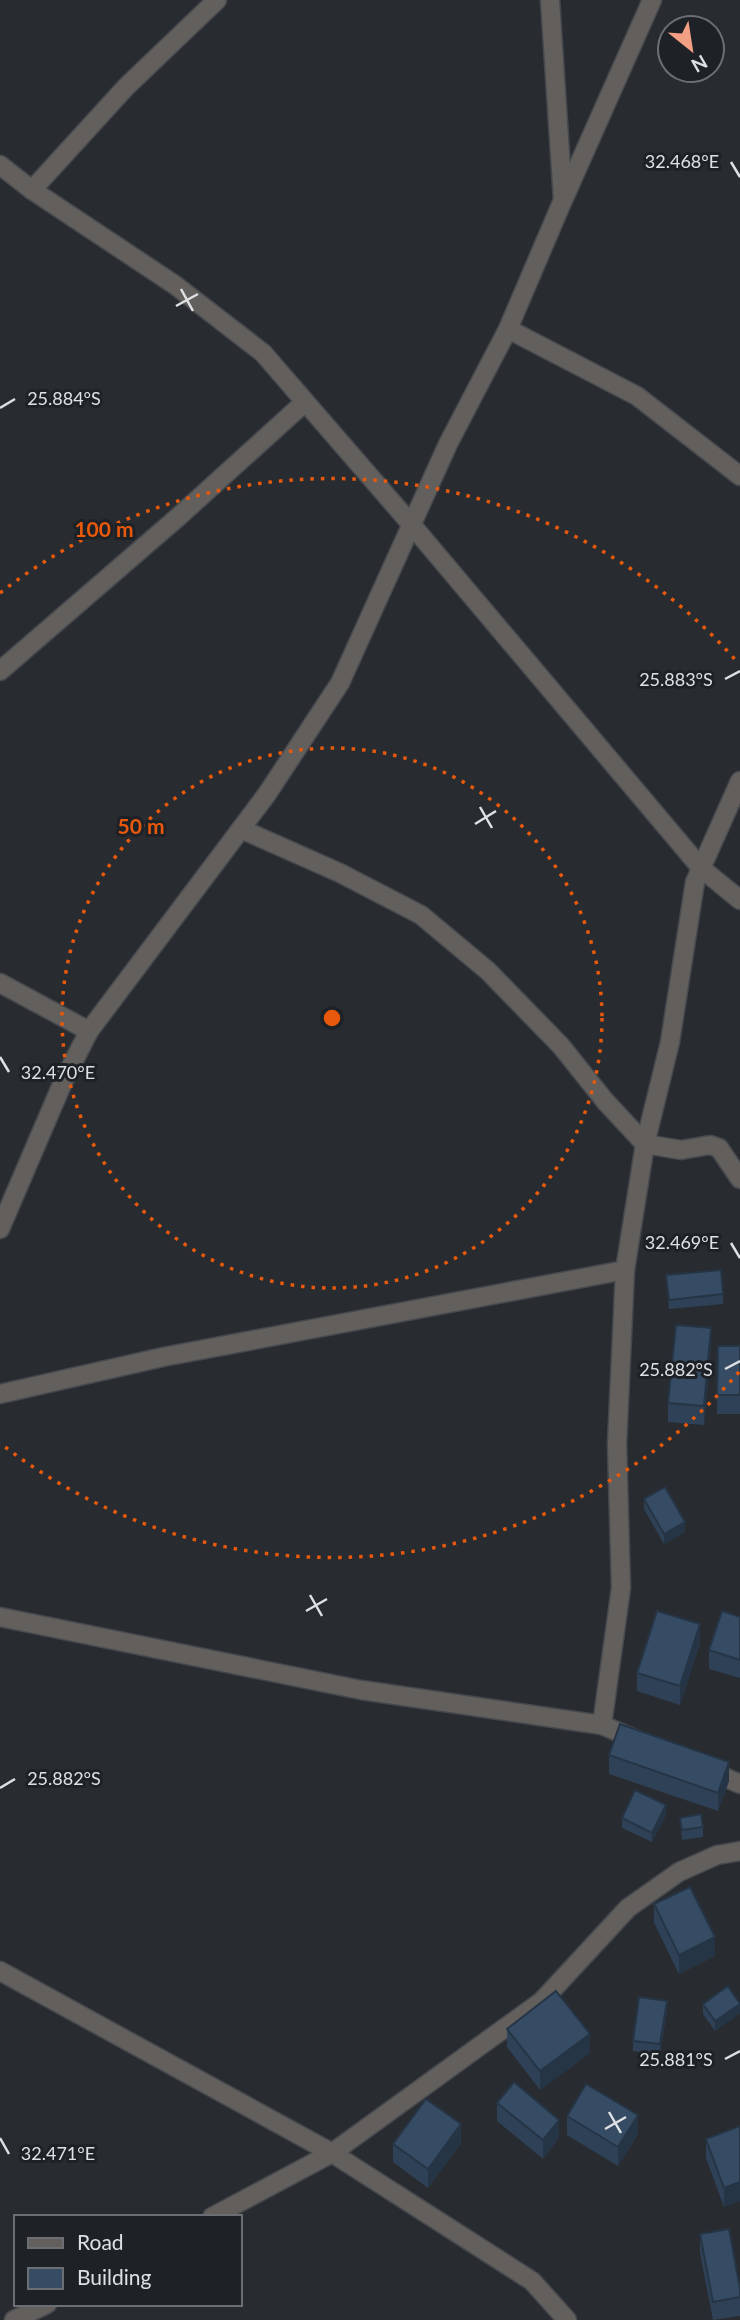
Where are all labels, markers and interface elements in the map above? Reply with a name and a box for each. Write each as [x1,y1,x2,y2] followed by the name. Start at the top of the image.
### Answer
[656,14,726,84] north arrow
[688,51,712,78] text: N
[645,150,719,172] text: 32.468°E
[27,387,101,409] text: 25.884°S
[74,516,134,541] text: 100 m
[639,668,713,690] text: 25.883°S
[117,813,165,838] text: 50 m
[320,1006,344,1030] centre of rings
[21,1061,95,1083] text: 32.470°E
[645,1231,719,1253] text: 32.469°E
[639,1358,713,1380] text: 25.882°S
[27,1767,101,1789] text: 25.882°S
[639,2048,713,2070] text: 25.881°S
[21,2142,95,2164] text: 32.471°E
[14,2215,242,2306] legend
[77,2229,124,2254] text: Road
[77,2264,152,2289] text: Building

